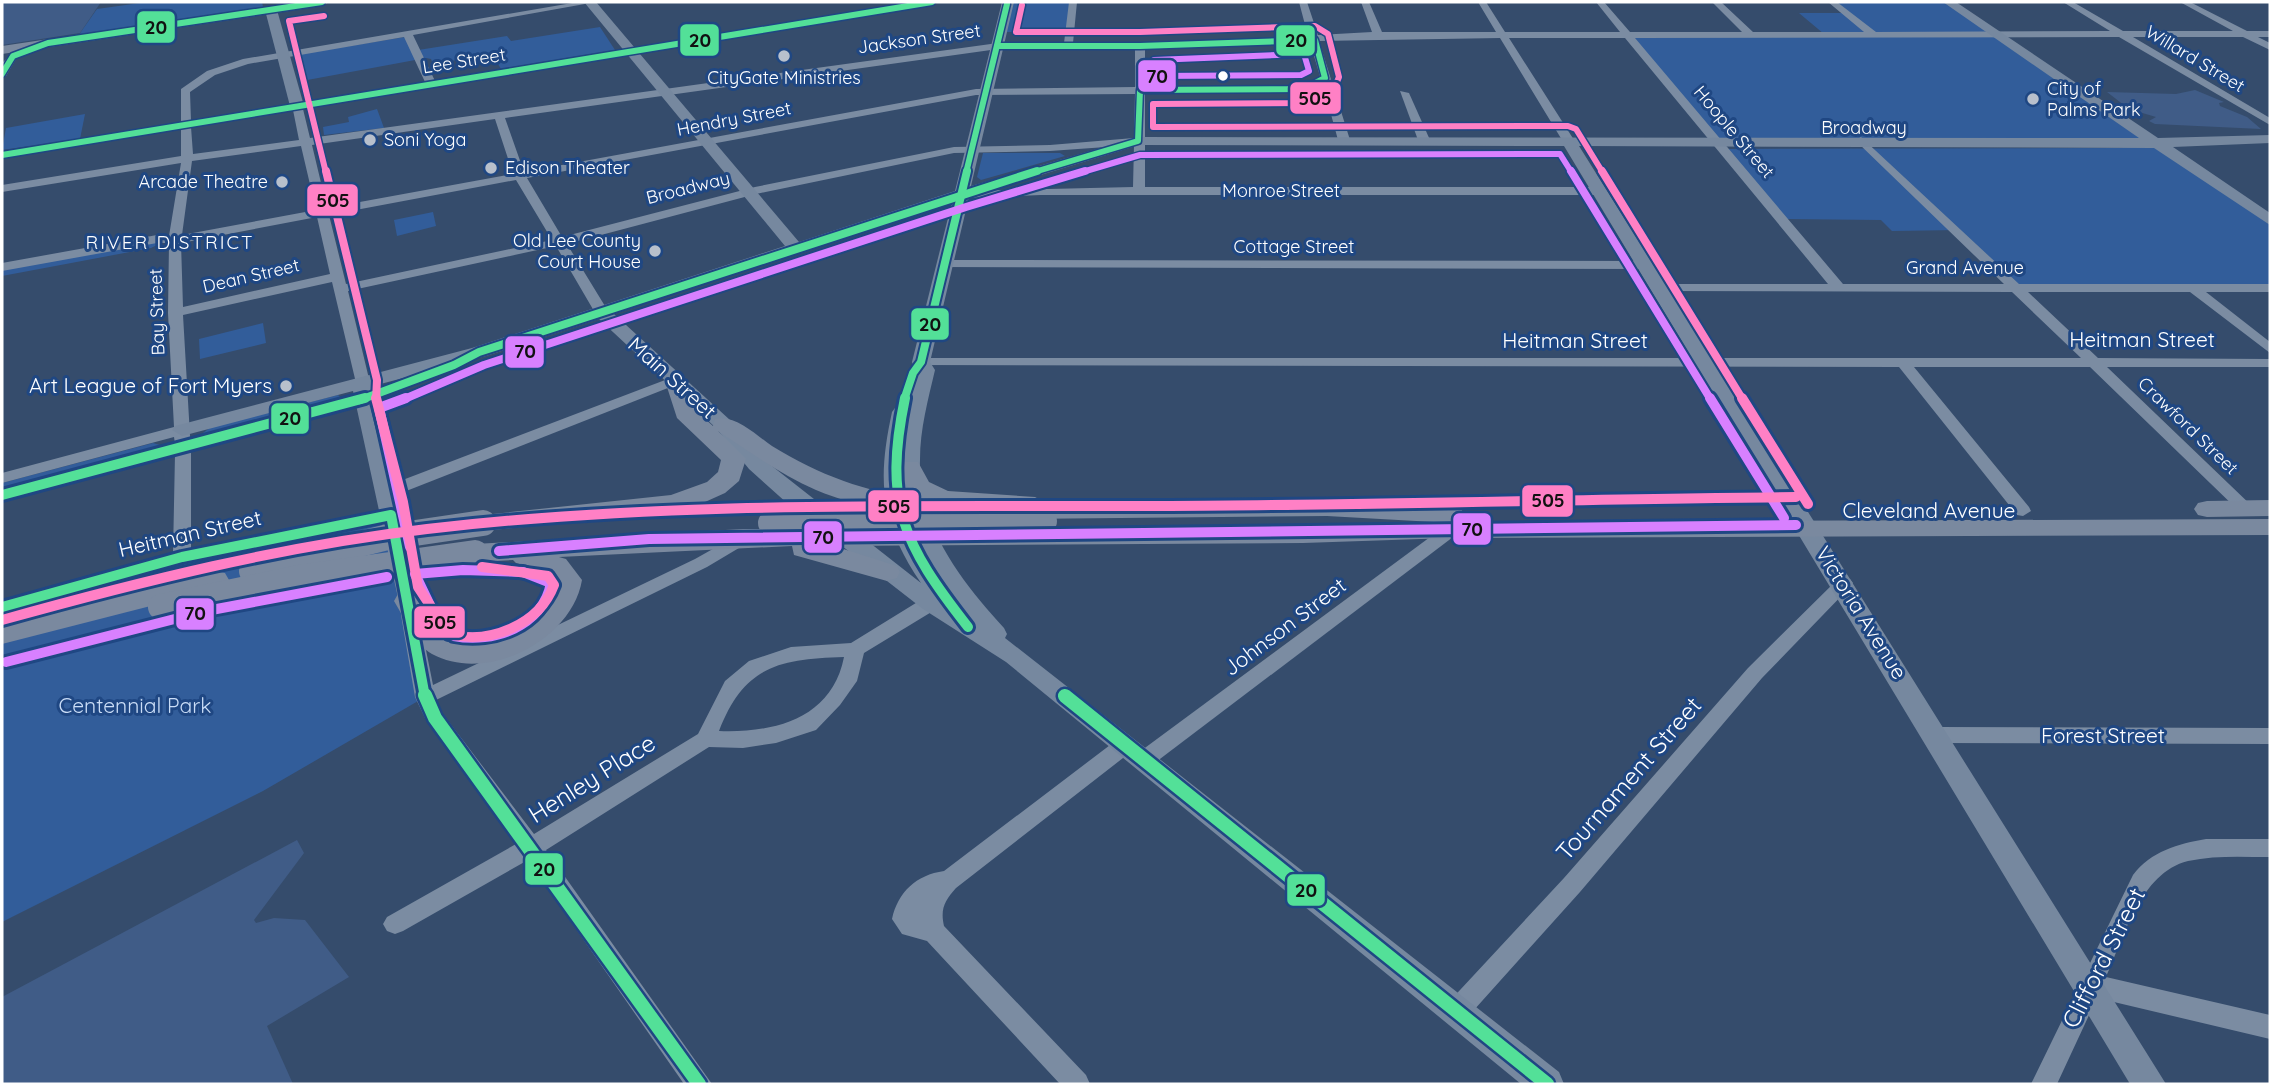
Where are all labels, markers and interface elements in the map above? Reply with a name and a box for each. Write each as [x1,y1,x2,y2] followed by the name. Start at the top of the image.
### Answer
[136,10,176,44] line badge: 20
[145,15,167,39] text: 20
[856,18,982,59] street label: Jackson Street
[2141,20,2249,97] street label: Willard Street
[679,23,720,57] line badge: 20
[1275,24,1316,57] line badge: 20
[689,28,711,52] text: 20
[1285,28,1307,52] text: 20
[421,43,507,78] street label: Lee Street
[776,48,792,64] marker: CityGate Ministries
[1137,59,1177,93] line badge: 70
[1146,64,1168,88] text: 70
[707,66,861,89] place label: CityGate Ministries
[1216,69,1230,83] unlabelled marker
[2047,77,2141,121] place label: City of Palms Park
[1289,81,1342,115] line badge: 505
[1689,81,1780,183] street label: Hoople Street
[1298,86,1332,110] text: 505
[2025,91,2041,107] marker: City of Palms Park
[675,96,793,141] street label: Hendry Street
[1821,116,1907,139] street label: Broadway
[384,128,466,151] place label: Soni Yoga
[362,132,378,148] marker: Soni Yoga
[505,156,630,179] place label: Edison Theater
[483,160,499,176] marker: Edison Theater
[644,166,732,209] street label: Broadway
[139,170,268,193] place label: Arcade Theatre
[274,174,290,190] marker: Arcade Theatre
[1222,179,1340,202] street label: Monroe Street
[306,183,359,217] line badge: 505
[316,188,350,212] text: 505
[513,229,641,273] place label: Old Lee County Court House
[86,230,254,254] district label: RIVER DISTRICT
[1234,235,1354,258] street label: Cottage Street
[647,243,663,259] marker: Old Lee County Court House
[200,253,302,298] street label: Dean Street
[1906,256,2024,279] street label: Grand Avenue
[143,268,170,356] street label: Bay Street
[910,307,950,341] line badge: 20
[919,312,941,336] text: 20
[2069,326,2215,352] street label: Heitman Street
[1502,327,1648,353] street label: Heitman Street
[623,331,722,424] street label: Main Street
[504,335,545,369] line badge: 70
[514,339,536,363] text: 70
[29,372,272,398] place label: Art League of Fort Myers
[2133,372,2243,479] street label: Crawford Street
[278,378,294,394] marker: Art League of Fort Myers
[270,402,310,435] line badge: 20
[279,406,301,430] text: 20
[1521,484,1574,518] line badge: 505
[1531,488,1565,512] text: 505
[867,489,920,523] line badge: 505
[877,494,911,518] text: 505
[1843,497,2015,523] street label: Cleveland Avenue
[116,504,264,562] street label: Heitman Street
[1452,512,1492,546] line badge: 70
[1461,517,1483,541] text: 70
[803,520,843,554] line badge: 70
[812,525,834,549] text: 70
[1811,541,1913,684] street label: Victoria Avenue
[1218,572,1351,681] street label: Johnson Street
[175,597,215,631] line badge: 70
[184,601,206,625] text: 70
[413,605,466,639] line badge: 505
[423,610,457,634] text: 505
[1549,690,1707,866] street label: Tournament Street
[58,692,212,718] park label: Centennial Park
[2041,722,2165,748] street label: Forest Street
[522,727,660,829] street label: Henley Place
[524,852,564,886] line badge: 20
[533,857,555,881] text: 20
[1286,873,1326,907] line badge: 20
[1295,878,1317,902] text: 20
[2055,882,2151,1033] street label: Clifford Street

